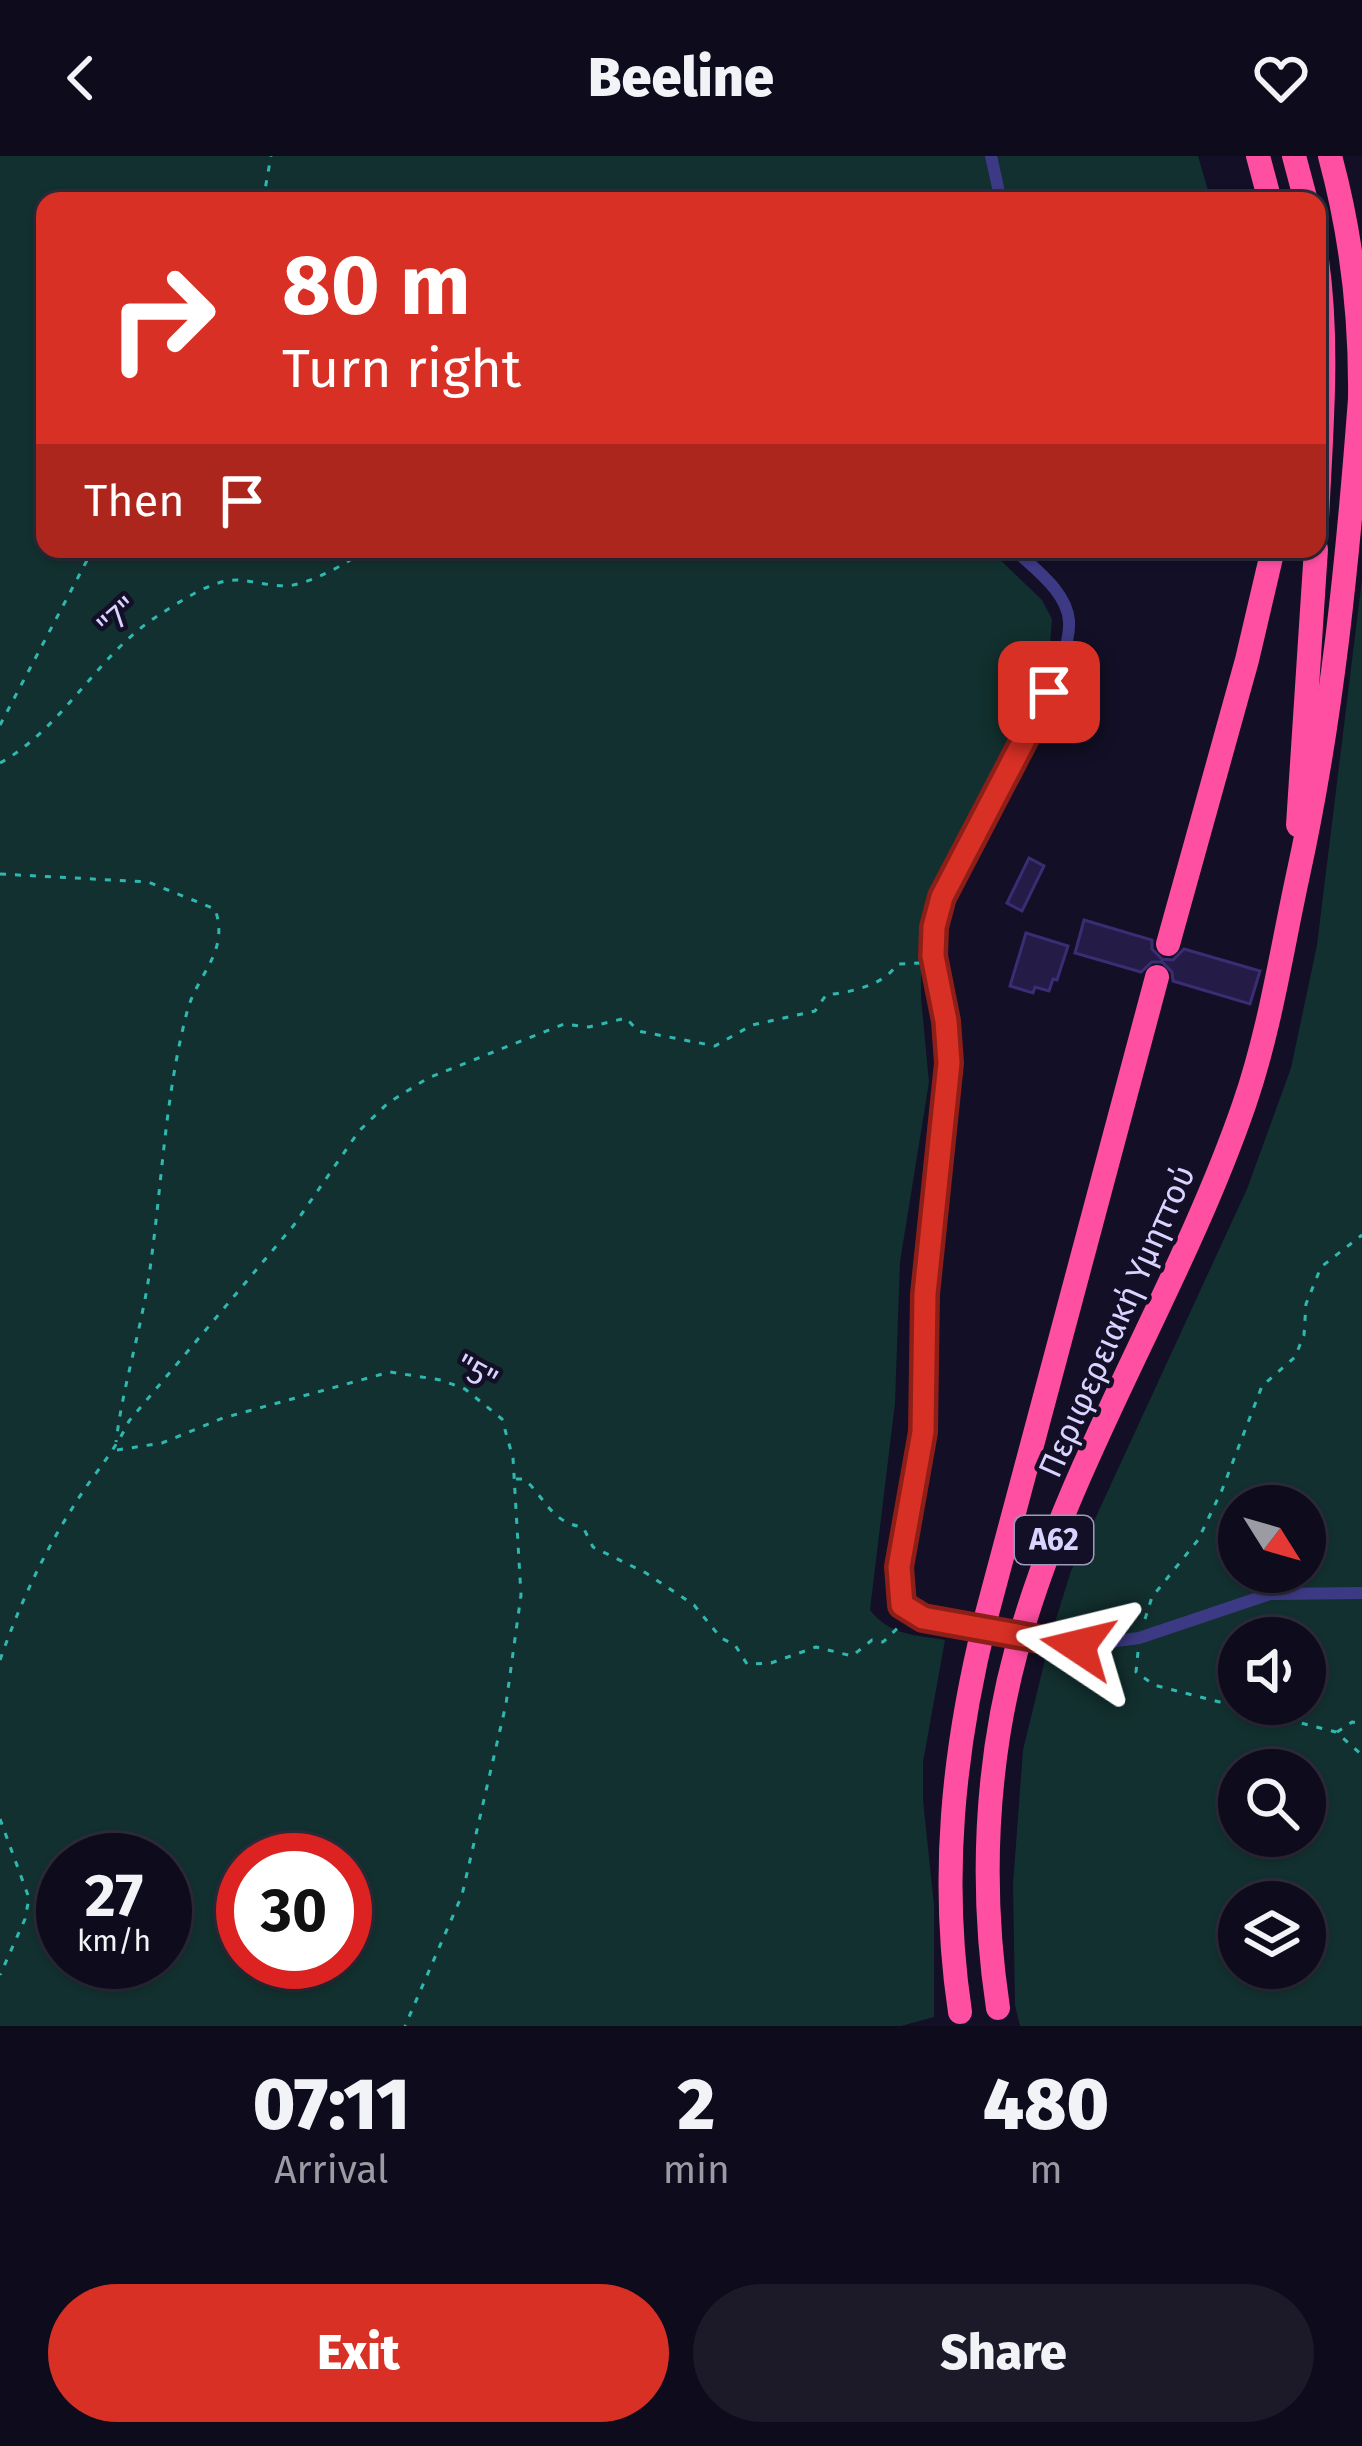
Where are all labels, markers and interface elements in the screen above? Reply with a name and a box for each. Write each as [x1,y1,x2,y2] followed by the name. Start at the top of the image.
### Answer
[48,45,114,111] icon: back
[1248,45,1314,111] icon: heart
[588,46,774,110] text: Beeline
[282,235,471,336] text: 80 m
[84,240,240,396] icon: right
[282,337,521,401] text: Turn right
[209,468,275,534] icon: arrive
[84,474,185,528] text: Then
[89,588,146,645] street label: "7"
[998,641,1100,743] pin
[1016,659,1082,725] icon: arrive
[1030,1159,1204,1484] street label: Περιφερειακή Υμηττού
[448,1345,505,1401] street label: "5"
[1218,1485,1326,1593] north arrow
[1218,1485,1326,1989] map controls
[1015,1516,1093,1564] road number: Α62
[1015,1583,1141,1709] position arrow
[1218,1617,1326,1725] button: sound
[1218,1749,1326,1857] button: search
[216,1833,372,1989] speed limit sign: 30
[85,1860,143,1932] text: 27
[1218,1881,1326,1989] button: layers
[77,1923,151,1959] text: km/h
[253,2062,410,2148] text: 07:11
[677,2062,715,2148] text: 2
[983,2062,1109,2148] text: 480
[274,2147,388,2193] text: Arrival
[663,2147,730,2193] text: min
[1029,2147,1063,2193] text: m
[48,2284,669,2422] button: Exit
[693,2284,1314,2422] button: Share

